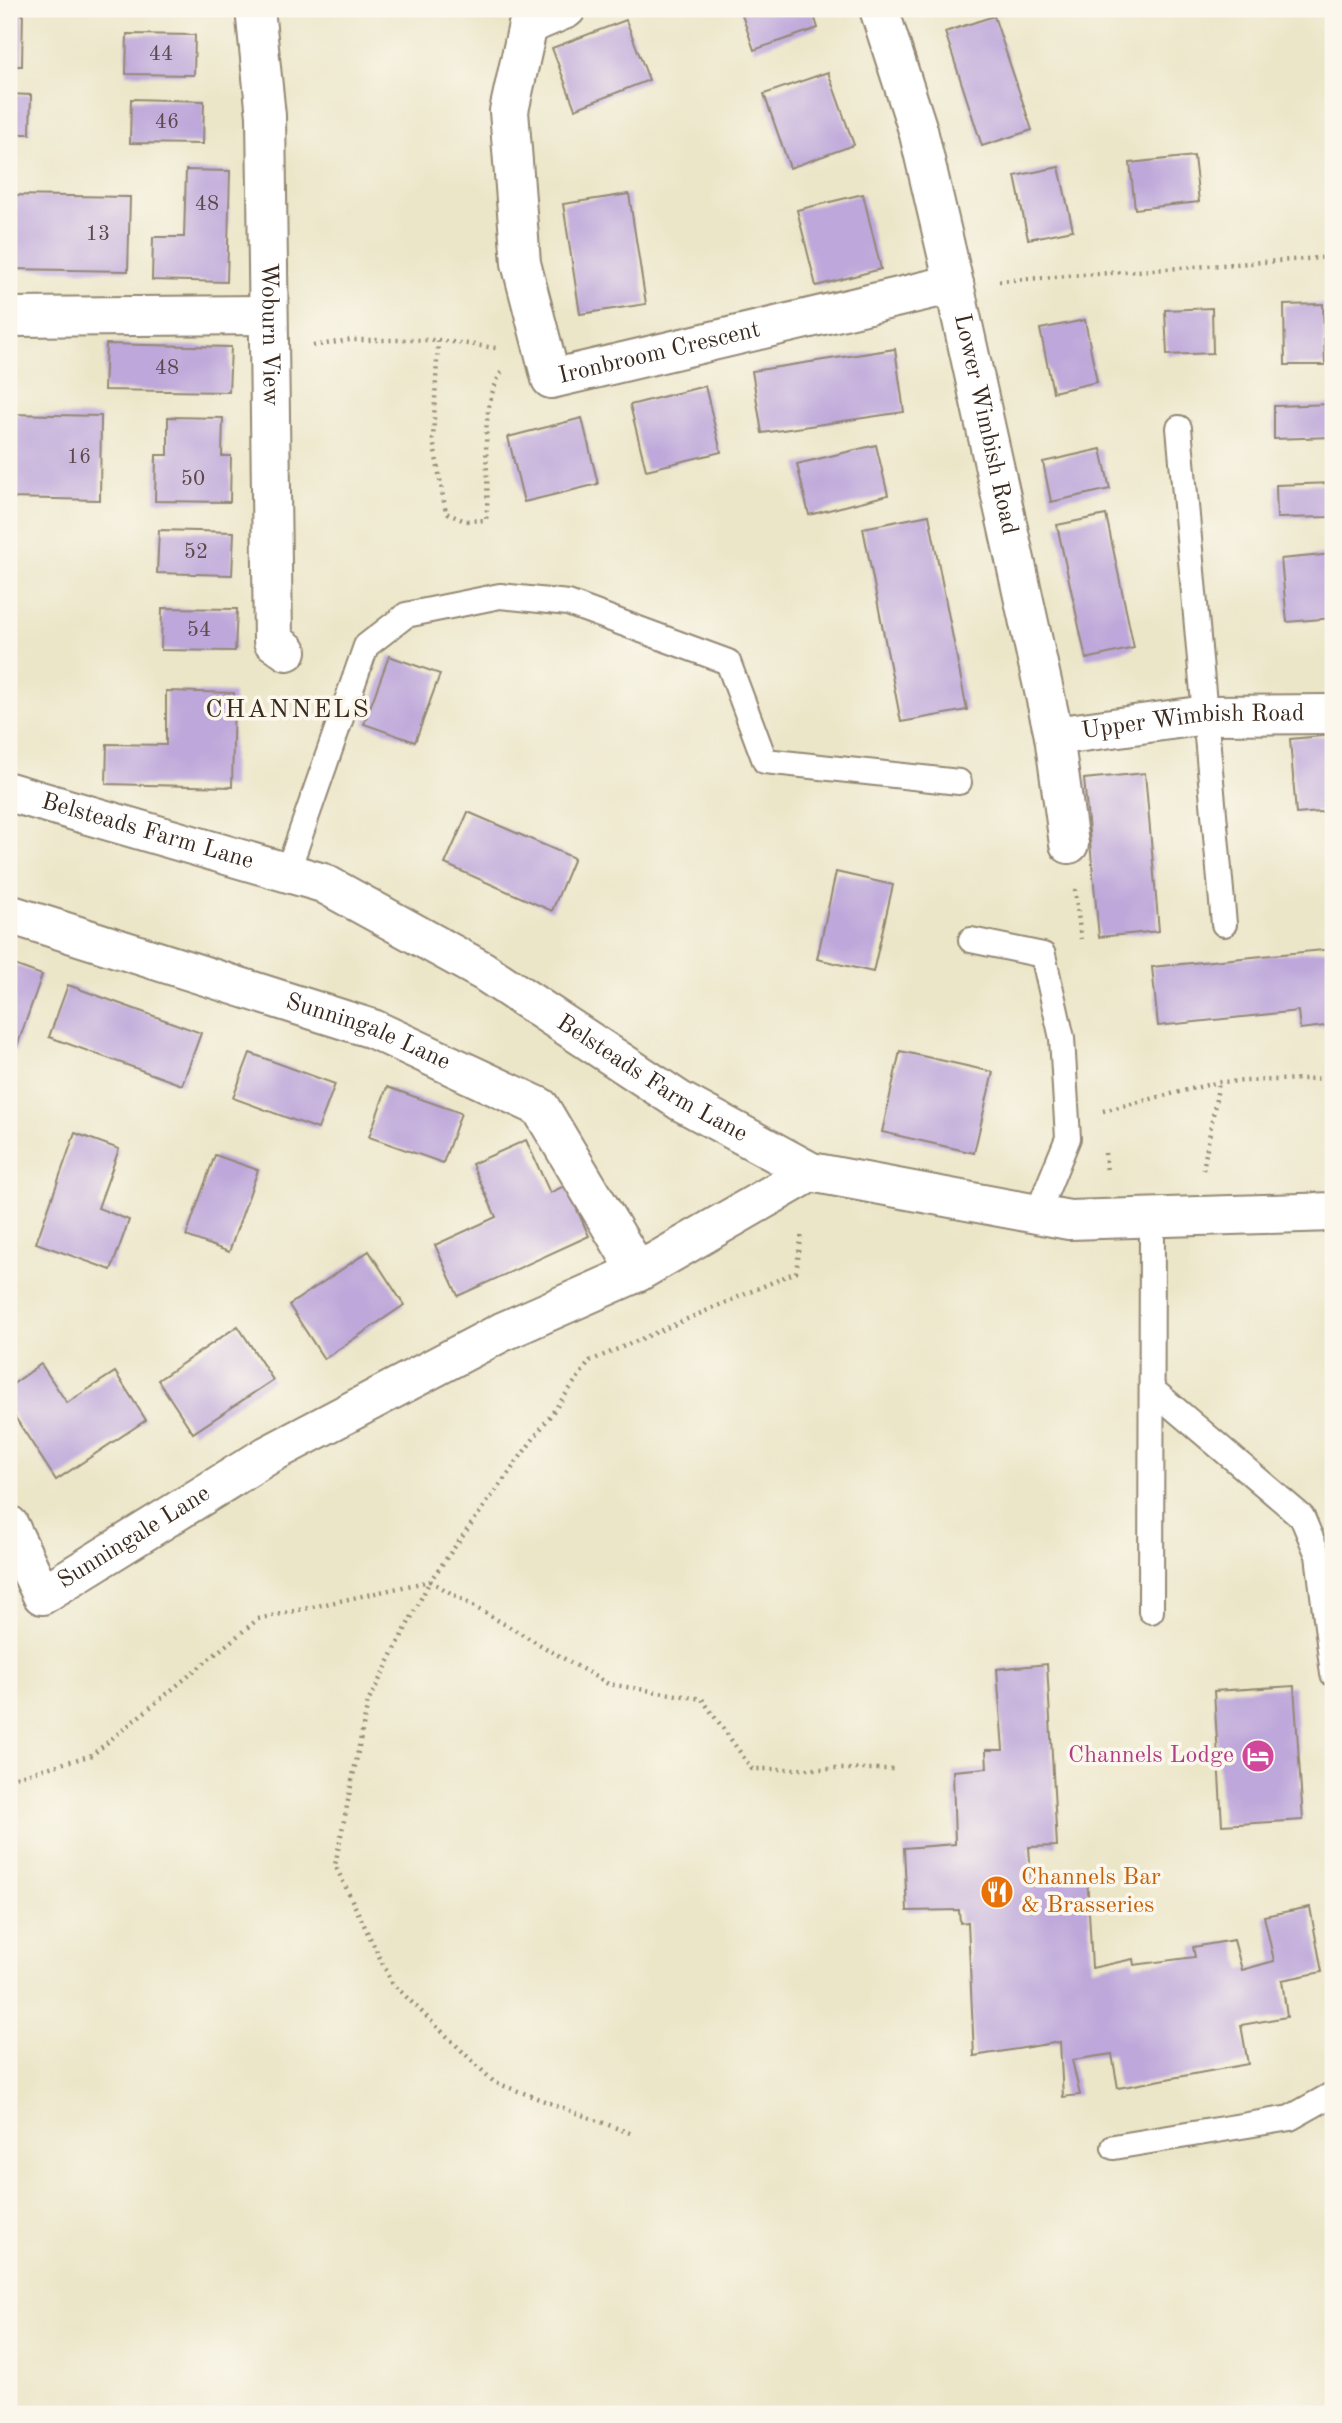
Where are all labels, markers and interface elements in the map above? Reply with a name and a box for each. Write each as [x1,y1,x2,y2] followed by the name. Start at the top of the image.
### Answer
[149,44,173,65] house number: 44
[155,112,179,133] house number: 46
[195,194,219,215] house number: 48
[86,224,110,245] house number: 13
[256,262,282,407] street label: Woburn View
[949,312,1021,537] street label: Lower Wimbish Road
[556,318,763,389] street label: Ironbroom Crescent
[155,358,179,379] house number: 48
[67,447,91,468] house number: 16
[181,469,205,490] house number: 50
[184,542,208,563] house number: 52
[187,620,211,641] house number: 54
[205,697,371,723] district label: CHANNELS
[1080,702,1305,744] street label: Upper Wimbish Road
[38,790,256,874] street label: Belsteads Farm Lane
[283,990,454,1075] street label: Sunningale Lane
[552,1011,751,1147] street label: Belsteads Farm Lane
[54,1482,215,1594] street label: Sunningale Lane
[1239,1737,1277,1775] hotel icon: Channels Lodge
[1068,1744,1234,1768] place label: Channels Lodge
[1021,1866,1161,1918] place label: Channels Bar & Brasseries
[978,1873,1016,1911] restaurant icon: Channels Bar & Brasseries

